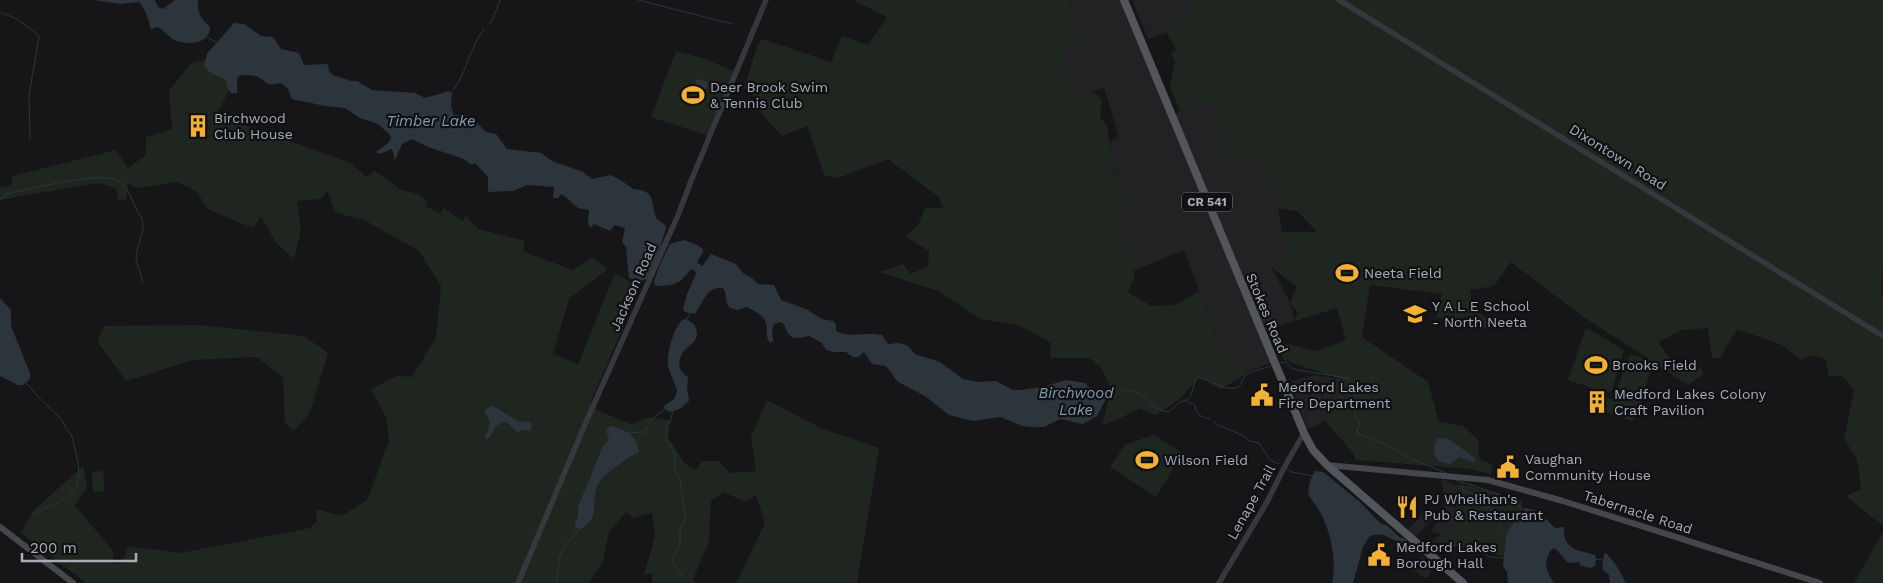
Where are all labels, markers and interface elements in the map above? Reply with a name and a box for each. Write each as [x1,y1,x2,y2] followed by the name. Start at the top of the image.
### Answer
[710,79,828,111] place label: Deer Brook Swim & Tennis Club
[680,82,706,108] sports icon: Deer Brook Swim & Tennis Club
[214,110,293,142] place label: Birchwood Club House
[387,112,476,130] water label: Timber Lake
[185,113,211,139] building icon: Birchwood Club House
[1567,121,1669,193] street label: Dixontown Road
[1182,192,1232,212] road number: CR 541
[606,241,660,333] street label: Jackson Road
[1334,260,1360,286] sports icon: Neeta Field
[1364,265,1442,281] place label: Neeta Field
[1243,271,1291,355] street label: Stokes Road
[1432,298,1531,330] place label: Y A L E School - North Neeta
[1402,301,1428,327] school or university icon: Y A L E School - North Neeta
[1583,352,1609,378] sports icon: Brooks Field
[1612,357,1697,373] place label: Brooks Field
[1278,379,1391,411] place label: Medford Lakes Fire Department
[1249,382,1275,408] public building icon: Medford Lakes Fire Department
[1038,384,1114,419] water label: Birchwood Lake
[1614,386,1767,418] place label: Medford Lakes Colony Craft Pavilion
[1584,389,1610,415] building icon: Medford Lakes Colony Craft Pavilion
[1134,447,1160,473] sports icon: Wilson Field
[1525,451,1651,483] place label: Vaughan Community House
[1164,452,1248,468] place label: Wilson Field
[1495,454,1521,480] public building icon: Vaughan Community House
[1224,461,1278,542] street label: Lenape Trail
[1582,487,1694,537] street label: Tabernacle Road
[1424,491,1543,523] place label: PJ Whelihan's Pub & Restaurant
[1394,494,1420,520] restaurant icon: PJ Whelihan's Pub & Restaurant
[22,530,136,562] scale bar
[30,539,77,557] text: 200 m
[1396,539,1497,571] place label: Medford Lakes Borough Hall
[1366,542,1392,568] public building icon: Medford Lakes Borough Hall

